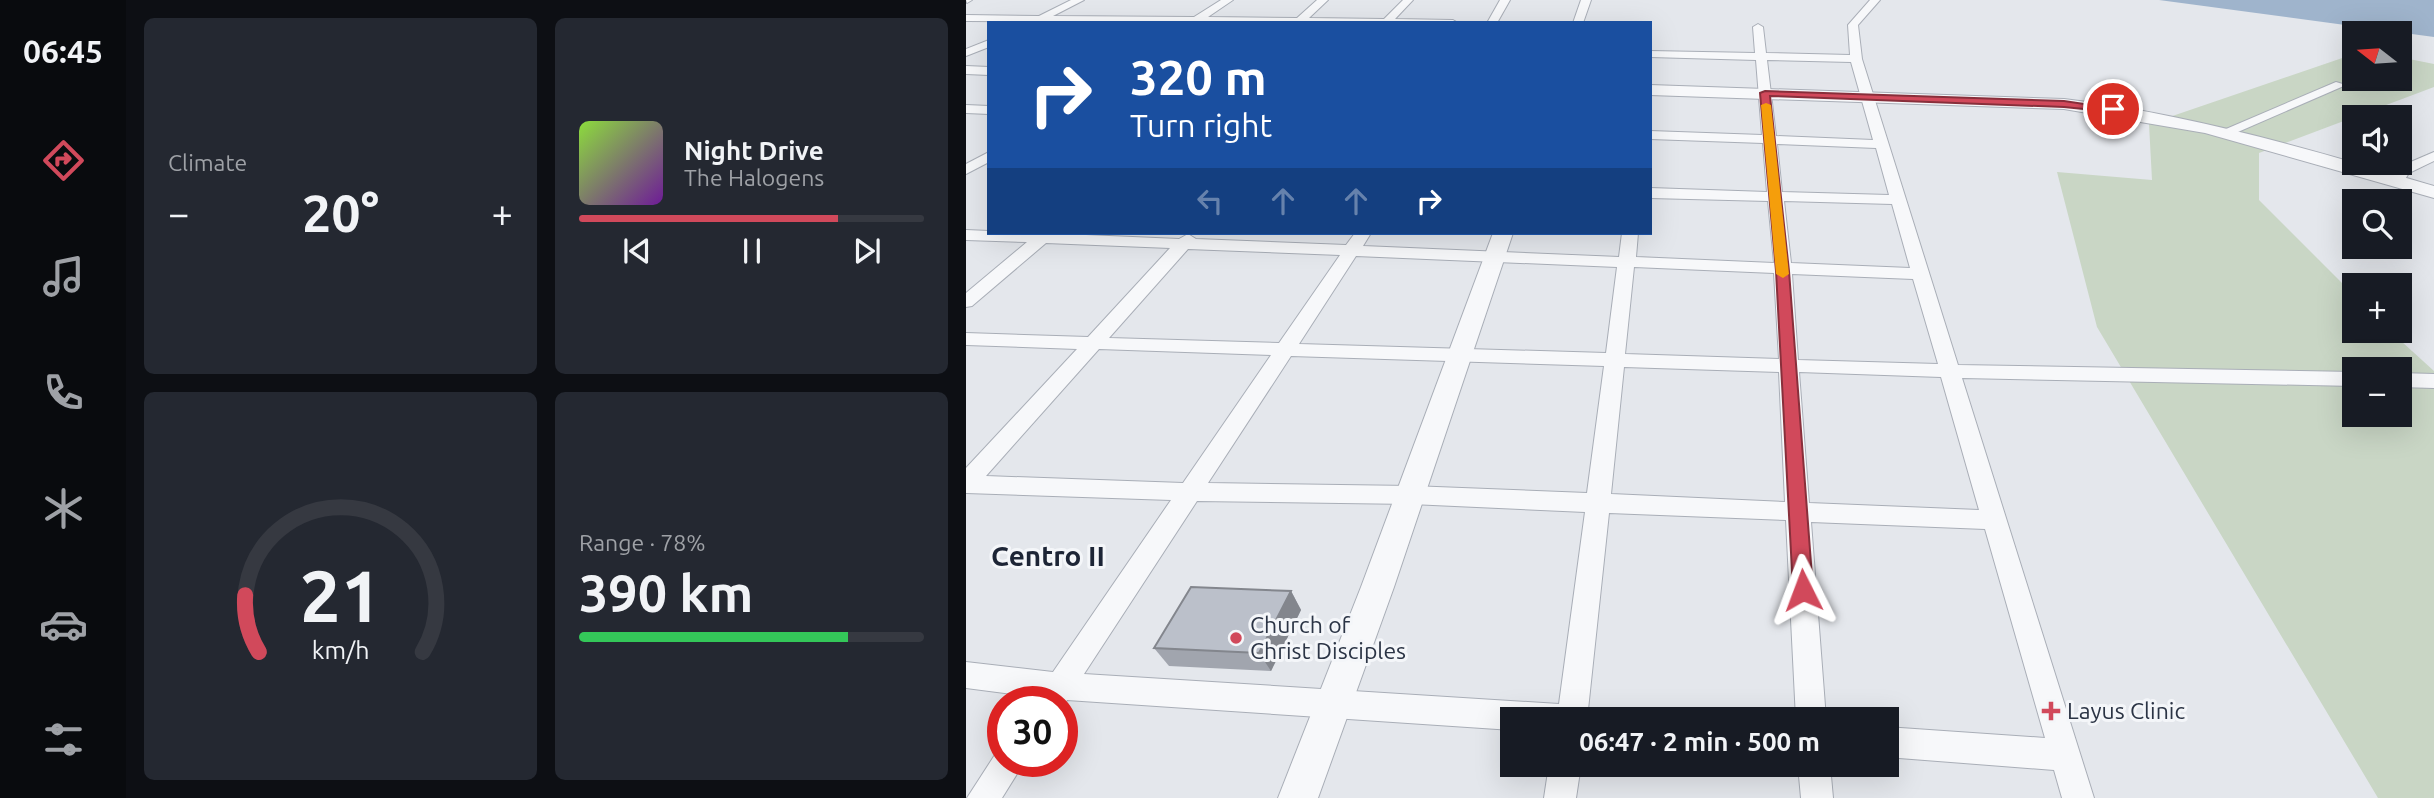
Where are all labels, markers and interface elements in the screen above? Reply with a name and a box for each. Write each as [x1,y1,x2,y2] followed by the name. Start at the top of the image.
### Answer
[2342,21,2412,91] north arrow
[2342,21,2412,427] map controls
[23,33,103,69] text: 06:45
[1015,49,1106,140] icon: right
[1130,49,1267,104] text: 320 m
[2083,79,2143,139] pin
[2094,90,2132,128] icon: arrive
[2342,105,2412,175] button: sound
[1130,107,1272,143] text: Turn right
[39,136,88,185] icon: directions
[684,136,824,165] text: Night Drive
[168,150,247,175] text: Climate
[684,165,824,190] text: The Halogens
[1191,182,1229,220] icon: left
[1264,182,1302,220] icon: ahead
[1337,182,1375,220] icon: ahead
[1410,182,1448,220] icon: right
[302,184,379,242] text: 20°
[2342,189,2412,259] button: search
[168,192,189,234] text: −
[492,192,513,234] text: +
[618,232,656,270] icon: previous
[733,232,771,270] icon: pause
[848,232,886,270] icon: next
[39,252,88,301] icon: music
[2342,273,2412,343] button: +
[2342,357,2412,427] button: −
[39,368,88,417] icon: phone
[39,484,88,533] icon: climate
[579,530,706,555] text: Range · 78%
[991,540,1105,571] district label: Centro II
[1766,553,1840,627] position arrow
[299,554,382,636] text: 21
[579,564,753,622] text: 390 km
[39,600,88,649] icon: car
[1250,612,1406,663] place label: Church of Christ Disciples
[1228,630,1244,646] marker: Church of Christ Disciples
[312,636,369,664] text: km/h
[987,686,1078,777] speed limit sign: 30
[2067,698,2185,723] place label: Layus Clinic
[2041,701,2061,721] marker: Layus Clinic
[39,715,88,764] icon: filters
[1579,727,1820,756] text: 06:47 · 2 min · 500 m

